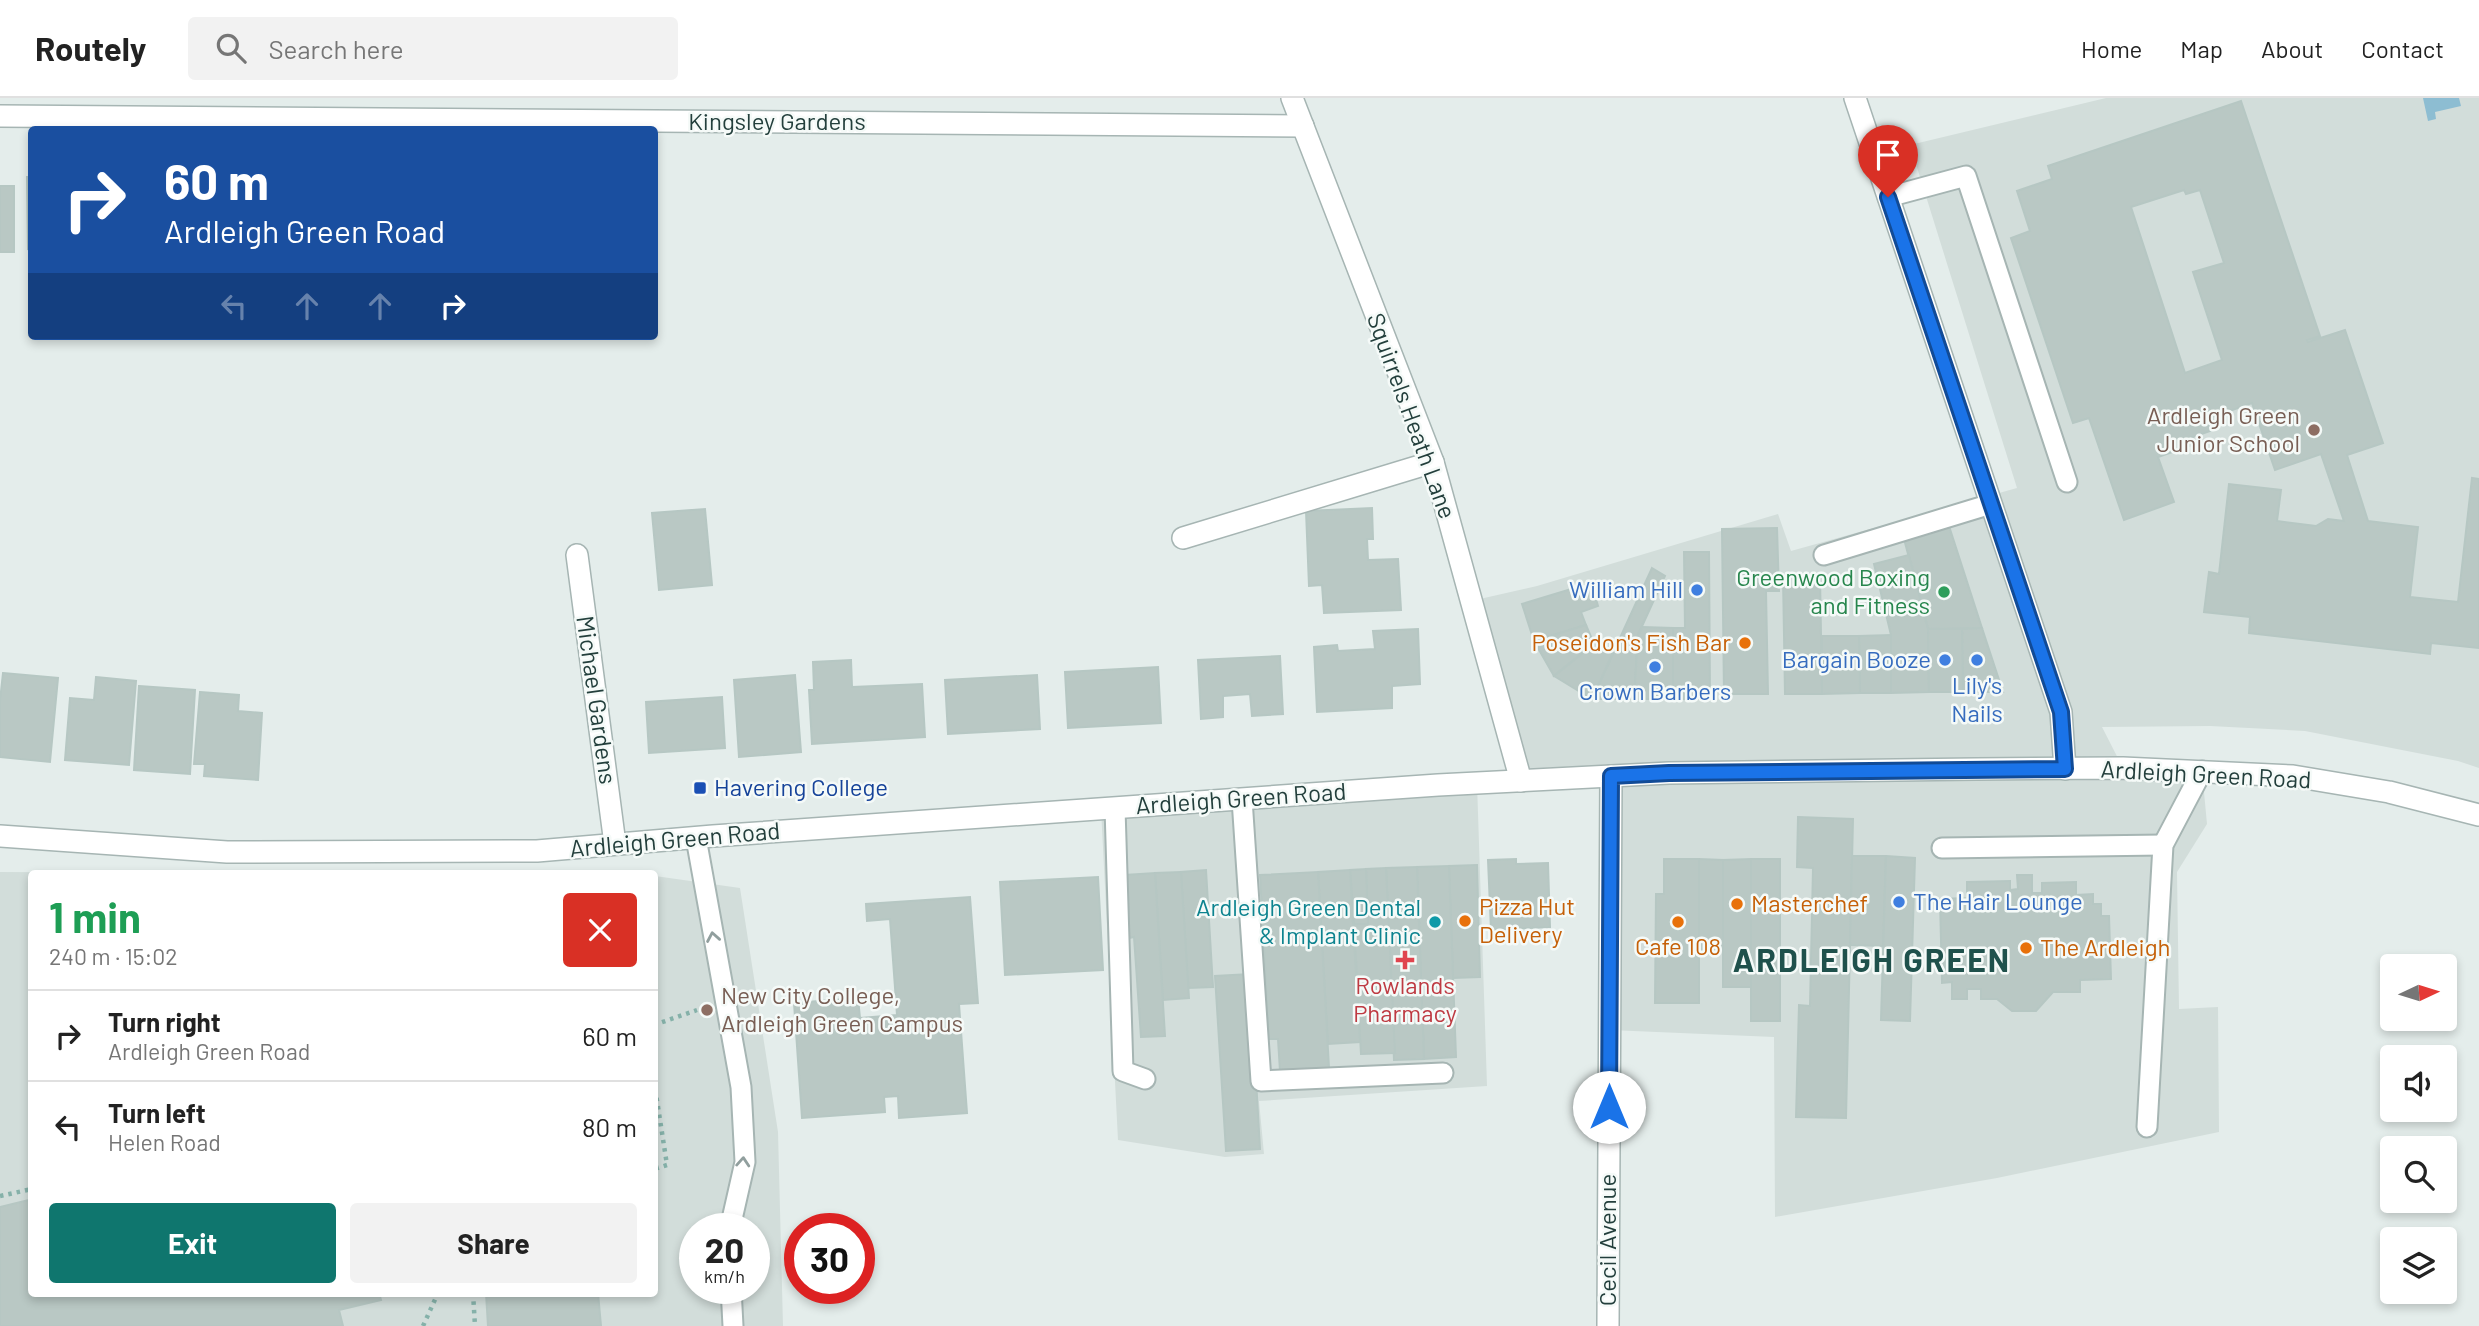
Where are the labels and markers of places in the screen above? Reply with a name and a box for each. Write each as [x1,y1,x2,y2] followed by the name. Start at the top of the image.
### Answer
[1858,125,1918,197] pin
[2147,400,2300,457] place label: Ardleigh Green Junior School
[2306,422,2322,438] marker: Ardleigh Green Junior School
[1736,562,1930,619] place label: Greenwood Boxing and Fitness
[1569,574,1683,603] place label: William Hill
[1689,582,1705,598] marker: William Hill
[1936,584,1952,600] marker: Greenwood Boxing and Fitness
[1531,627,1731,656] place label: Poseidon's Fish Bar
[1737,635,1753,651] marker: Poseidon's Fish Bar
[1782,644,1931,673] place label: Bargain Booze
[1937,652,1953,668] marker: Bargain Booze
[1969,652,1985,668] marker: Lily's Nails
[1647,659,1663,675] marker: Crown Barbers
[1951,670,2003,727] place label: Lily's Nails
[1579,676,1731,705] place label: Crown Barbers
[714,772,888,801] place label: Havering College
[692,780,708,796] marker: Havering College
[1913,886,2083,915] place label: The Hair Lounge
[1751,888,1868,917] place label: Masterchef
[1479,891,1575,948] place label: Pizza Hut Delivery
[1196,892,1421,949] place label: Ardleigh Green Dental & Implant Clinic
[1891,894,1907,910] marker: The Hair Lounge
[1729,896,1745,912] marker: Masterchef
[1457,913,1473,929] marker: Pizza Hut Delivery
[1427,914,1443,930] marker: Ardleigh Green Dental & Implant Clinic
[1670,914,1686,930] marker: Cafe 108
[1635,931,1721,960] place label: Cafe 108
[2040,932,2171,961] place label: The Ardleigh
[2018,940,2034,956] marker: The Ardleigh
[1397,952,1413,968] marker: Rowlands Pharmacy
[1353,970,1457,1027] place label: Rowlands Pharmacy
[721,980,963,1037] place label: New City College, Ardleigh Green Campus
[699,1002,715,1018] marker: New City College, Ardleigh Green Campus

